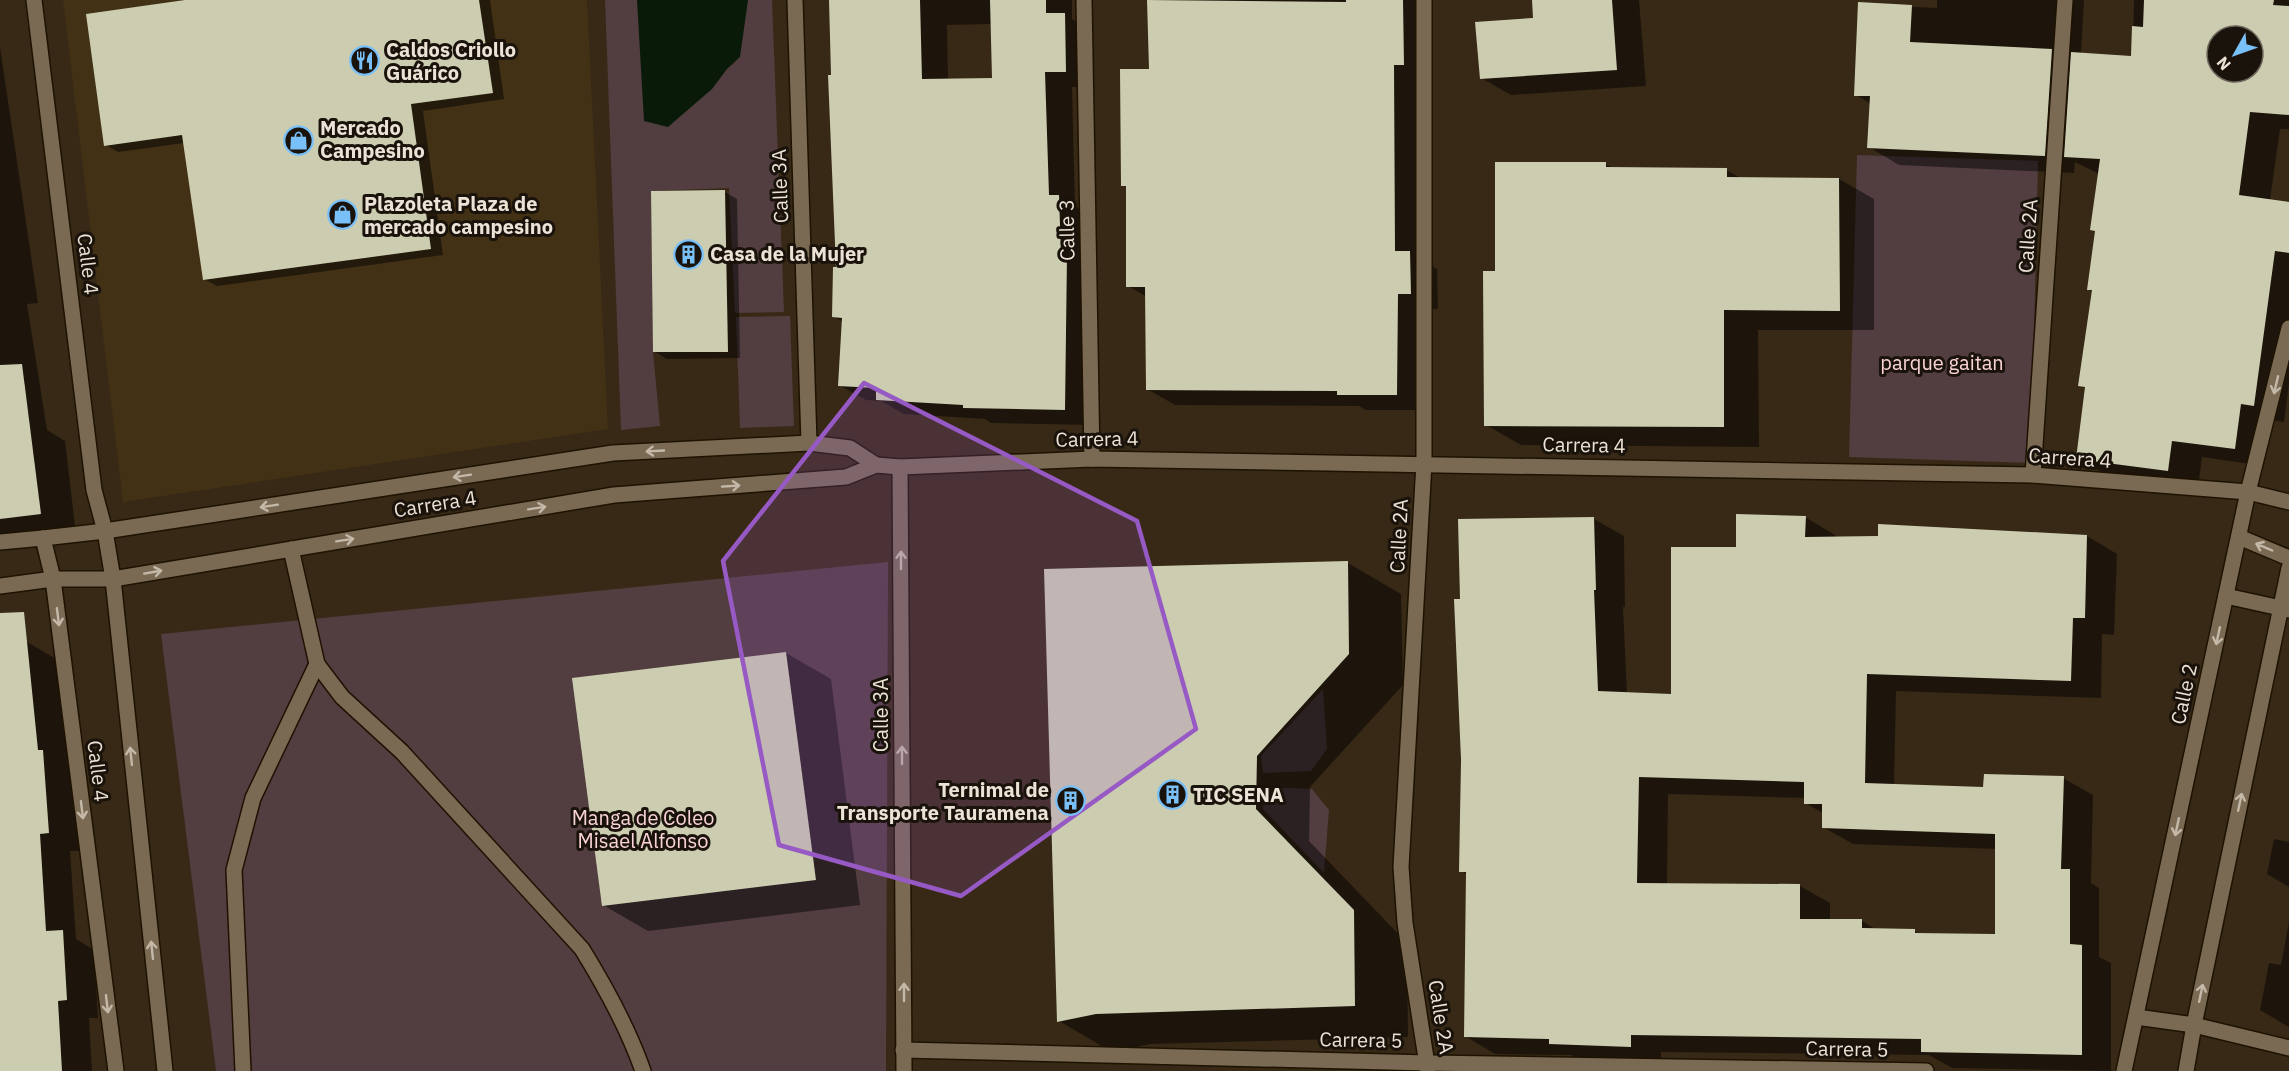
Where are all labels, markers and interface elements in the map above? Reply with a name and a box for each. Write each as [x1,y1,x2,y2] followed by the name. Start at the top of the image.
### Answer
[2205,24,2265,84] north arrow
[386,36,516,86] place label: Caldos Criollo Guárico
[349,45,381,77] restaurant icon: Caldos Criollo Guárico
[2212,53,2235,75] text: N
[320,114,425,164] place label: Mercado Campesino
[283,124,315,156] shop icon: Mercado Campesino
[765,148,794,224] street label: Calle 3A
[364,190,553,240] place label: Plazoleta Plaza de mercado campesino
[2011,198,2044,274] street label: Calle 2A
[327,199,359,231] shop icon: Plazoleta Plaza de mercado campesino
[1052,199,1081,261] street label: Calle 3
[71,232,106,296] street label: Calle 4
[673,238,705,270] building icon: Casa de la Mujer
[710,240,864,267] place label: Casa de la Mujer
[1880,349,2004,376] park label: parque gaitan
[2269,375,2281,394] one-way arrow
[1055,424,1139,453] street label: Carrera 4
[1542,430,1626,459] street label: Carrera 4
[2028,441,2113,474] street label: Carrera 4
[645,445,665,456] one-way arrow
[452,471,472,482] one-way arrow
[720,480,740,491] one-way arrow
[392,484,478,523] street label: Carrera 4
[1383,498,1414,574] street label: Calle 2A
[260,501,279,512] one-way arrow
[527,502,547,513] one-way arrow
[335,534,354,545] one-way arrow
[2255,541,2274,552] one-way arrow
[895,551,907,571] one-way arrow
[142,567,162,578] one-way arrow
[52,607,63,626] one-way arrow
[2211,626,2223,645] one-way arrow
[2164,661,2203,727] street label: Calle 2
[867,678,894,752] street label: Calle 3A
[81,739,116,803] street label: Calle 4
[897,746,908,766] one-way arrow
[125,747,136,767] one-way arrow
[837,776,1049,826] place label: Ternimal de Transporte Tauramena
[1156,779,1188,811] building icon: TIC SENA
[1193,781,1284,808] place label: TIC SENA
[1054,785,1086,817] building icon: Ternimal de Transporte Tauramena
[2235,793,2246,812] one-way arrow
[77,800,88,820] one-way arrow
[572,804,714,854] park label: Manga de Coleo Misael Alfonso
[2170,817,2182,836] one-way arrow
[146,941,157,961] one-way arrow
[1422,978,1461,1056] street label: Calle 2A
[898,983,910,1003] one-way arrow
[2195,984,2207,1003] one-way arrow
[102,993,113,1013] one-way arrow
[1319,1025,1403,1054] street label: Carrera 5
[1805,1034,1889,1063] street label: Carrera 5

